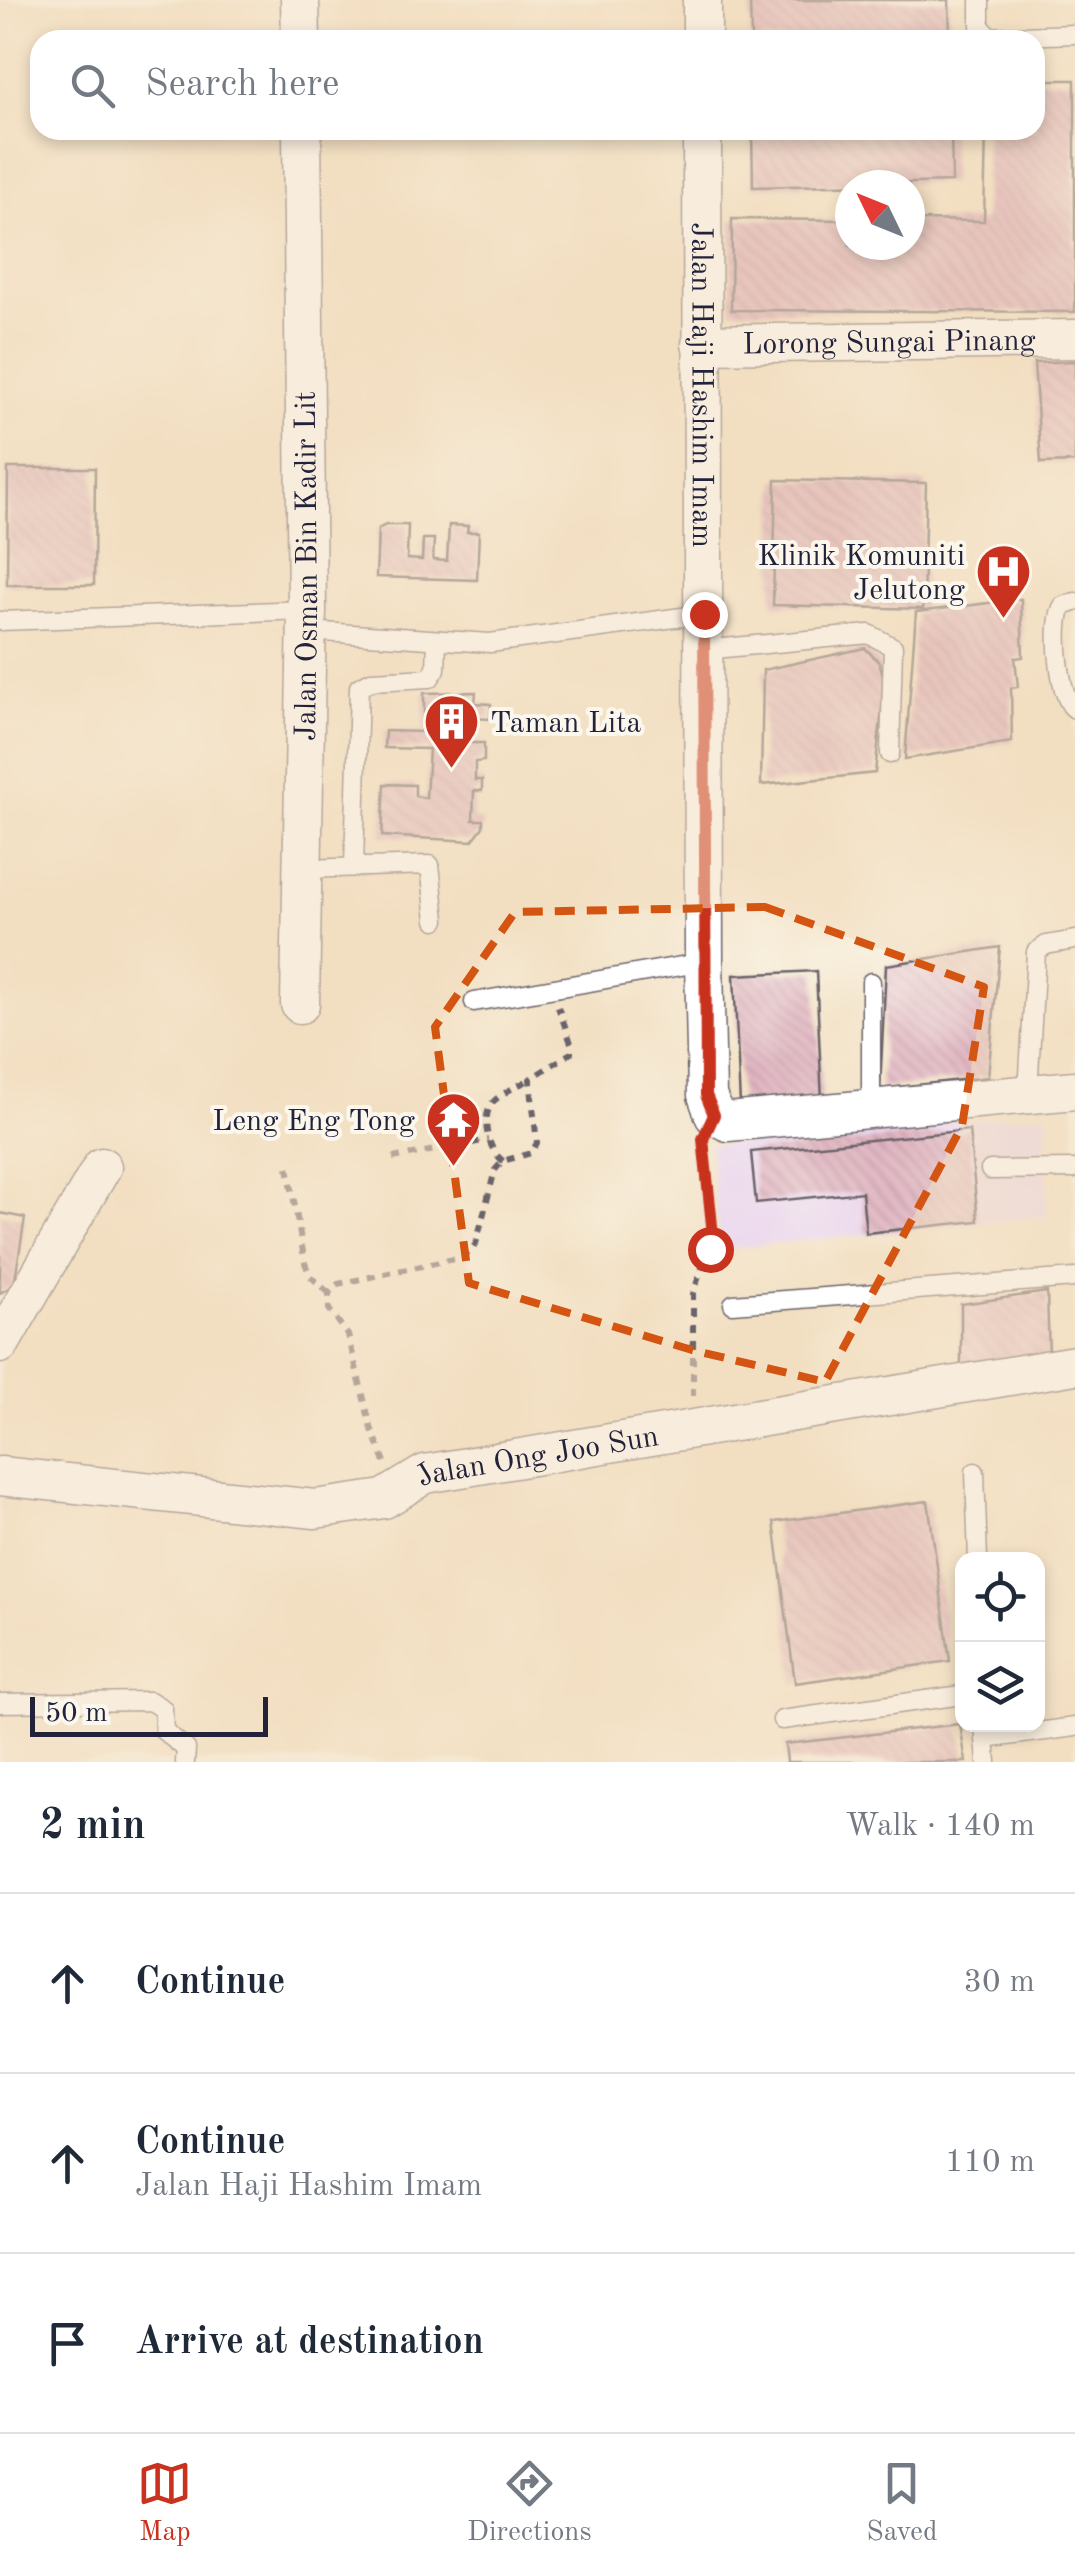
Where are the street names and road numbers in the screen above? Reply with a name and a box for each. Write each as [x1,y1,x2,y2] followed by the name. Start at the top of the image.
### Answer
[685,222,716,548] street label: Jalan Haji Hashim Imam
[742,327,1036,360] street label: Lorong Sungai Pinang
[292,391,324,741] street label: Jalan Osman Bin Kadir Lit
[410,1422,661,1493] street label: Jalan Ong Joo Sun

